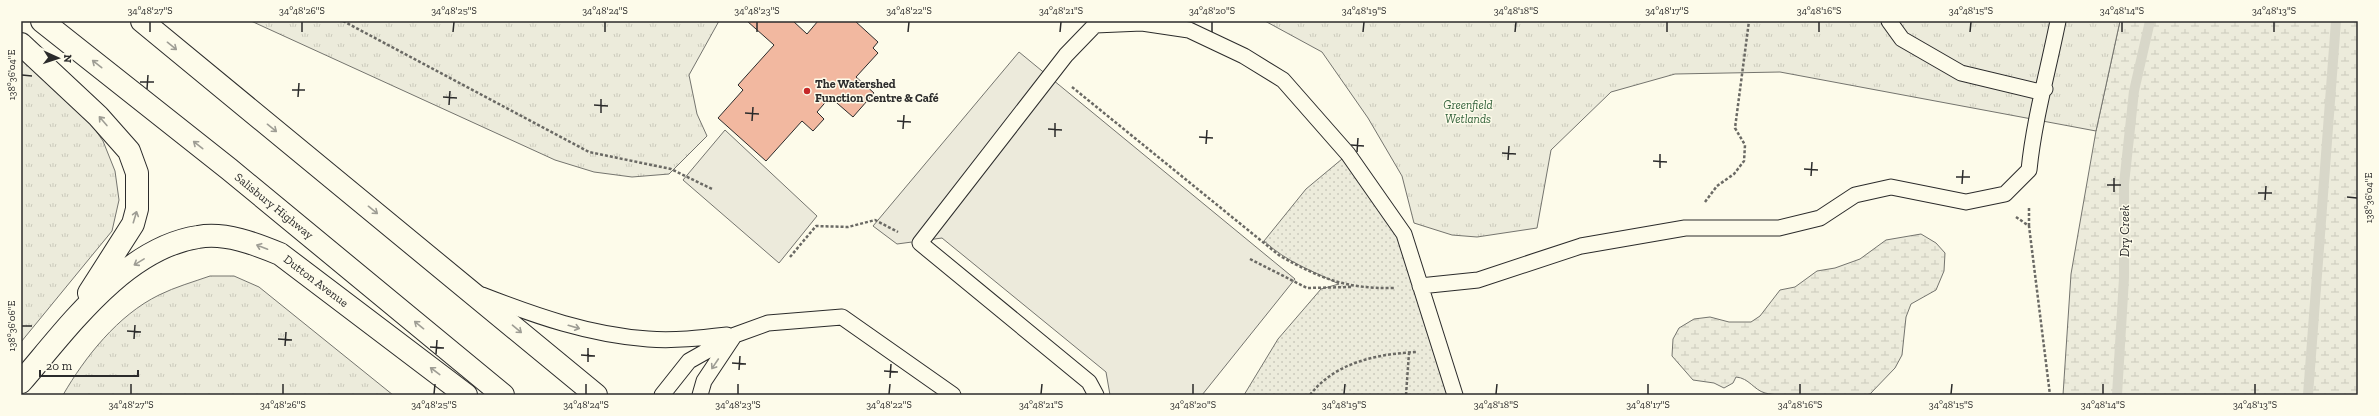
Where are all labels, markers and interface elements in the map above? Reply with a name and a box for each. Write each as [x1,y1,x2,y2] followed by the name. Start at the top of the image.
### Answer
[127,5,173,17] text: 34°48'27"S
[279,5,325,17] text: 34°48'26"S
[431,5,477,17] text: 34°48'25"S
[582,5,628,17] text: 34°48'24"S
[734,5,780,17] text: 34°48'23"S
[886,5,932,17] text: 34°48'22"S
[1039,5,1083,17] text: 34°48'21"S
[1189,5,1235,17] text: 34°48'20"S
[1342,5,1386,17] text: 34°48'19"S
[1494,5,1538,17] text: 34°48'18"S
[1645,5,1689,17] text: 34°48'17"S
[1797,5,1841,17] text: 34°48'16"S
[1949,5,1993,17] text: 34°48'15"S
[2100,5,2144,17] text: 34°48'14"S
[2252,5,2296,17] text: 34°48'13"S
[38,38,78,78] north arrow
[166,41,177,50] one-way arrow
[6,50,18,100] text: 138°36'04"E
[61,54,74,64] text: N
[91,60,102,68] one-way arrow
[815,77,939,105] place label: The Watershed Function Centre & Café
[802,86,812,96] marker: The Watershed Function Centre & Café
[1443,98,1493,126] park label: Greenfield Wetlands
[99,116,108,127] one-way arrow
[267,124,278,133] one-way arrow
[193,140,204,149] one-way arrow
[232,170,317,243] street label: Salisbury Highway
[2363,173,2375,223] text: 138°36'04"E
[2117,205,2132,257] water label: Dry Creek
[368,206,378,215] one-way arrow
[132,211,139,224] one-way arrow
[256,242,268,250] one-way arrow
[281,252,351,310] street label: Dutton Avenue
[133,259,145,267] one-way arrow
[6,300,18,351] text: 138°36'06"E
[414,320,425,329] one-way arrow
[511,324,522,333] one-way arrow
[568,324,581,331] one-way arrow
[40,352,138,378] scale bar
[711,358,719,369] one-way arrow
[46,359,73,373] text: 20 m
[429,367,440,376] one-way arrow
[108,399,154,411] text: 34°48'27"S
[260,399,306,411] text: 34°48'26"S
[411,399,457,411] text: 34°48'25"S
[563,399,609,411] text: 34°48'24"S
[715,399,761,411] text: 34°48'23"S
[866,399,912,411] text: 34°48'22"S
[1019,399,1063,411] text: 34°48'21"S
[1170,399,1216,411] text: 34°48'20"S
[1322,399,1366,411] text: 34°48'19"S
[1474,399,1518,411] text: 34°48'18"S
[1626,399,1670,411] text: 34°48'17"S
[1778,399,1822,411] text: 34°48'16"S
[1929,399,1973,411] text: 34°48'15"S
[2081,399,2125,411] text: 34°48'14"S
[2233,399,2277,411] text: 34°48'13"S

